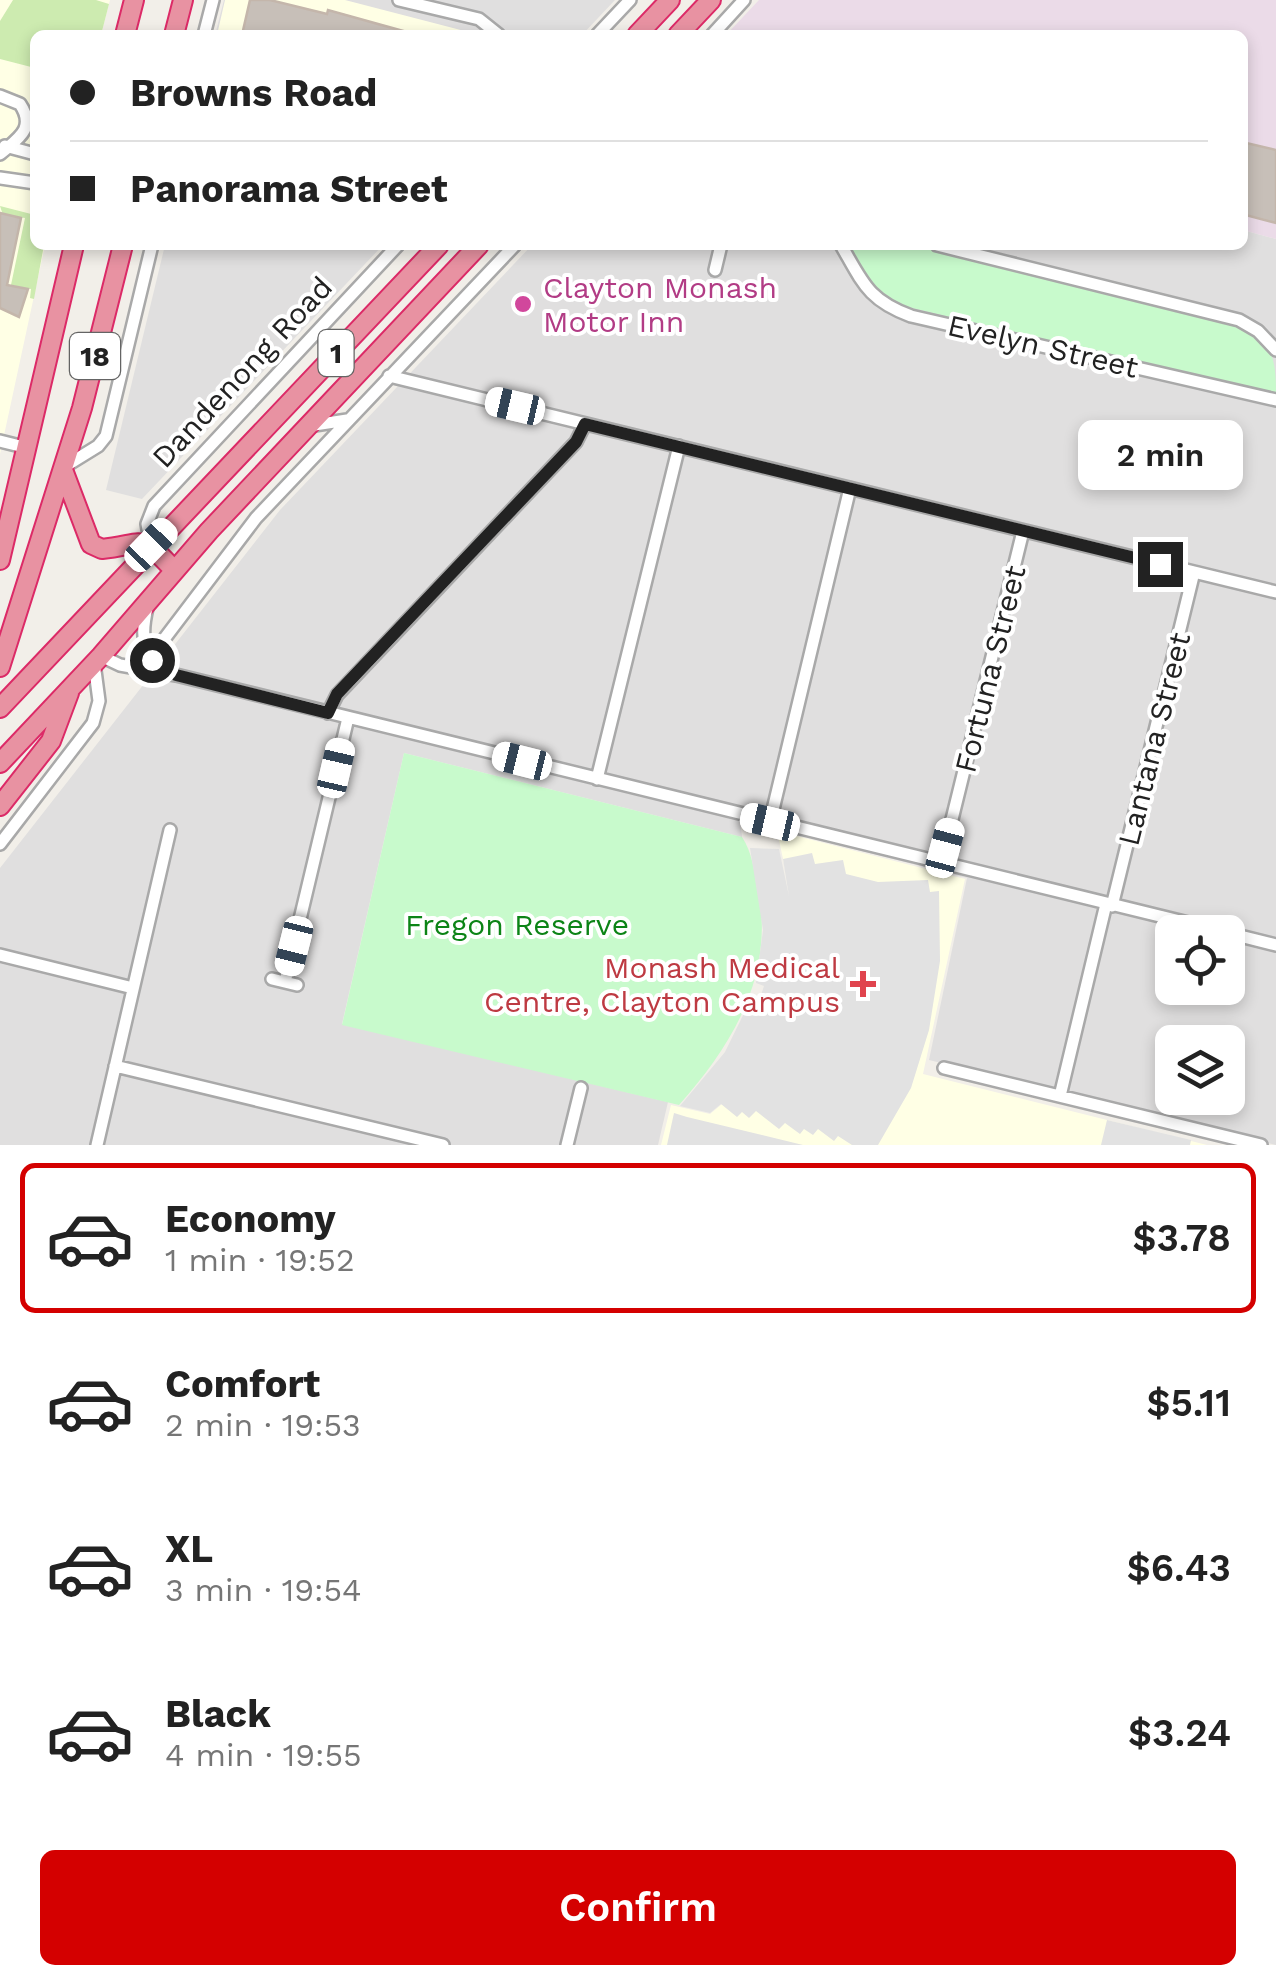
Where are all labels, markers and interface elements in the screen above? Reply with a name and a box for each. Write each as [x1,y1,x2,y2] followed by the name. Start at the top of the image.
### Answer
[130,71,377,115] text: Browns Road
[130,167,448,211] text: Panorama Street
[145,269,339,475] street label: Dandenong Road
[543,270,777,339] place label: Clayton Monash Motor Inn
[512,293,534,315] marker: Clayton Monash Motor Inn
[944,307,1142,385] street label: Evelyn Street
[318,330,354,376] road number: 1
[70,333,120,379] road number: 18
[482,385,548,427] car
[1078,419,1242,489] callout: 2 min
[1117,436,1204,474] text: 2 min
[119,513,183,577] car
[1138,542,1183,587] route end
[947,561,1033,776] street label: Fortuna Street
[1111,628,1197,849] street label: Lantana Street
[130,638,175,683] route start
[315,735,357,801] car
[489,739,555,783] car
[737,801,803,843] car
[923,815,967,881] car
[405,907,629,942] park label: Fregon Reserve
[272,913,316,979] car
[1155,915,1245,1115] map controls
[1155,915,1245,1005] button: locate
[484,950,840,1019] place label: Monash Medical Centre, Clayton Campus
[850,971,876,997] marker: Monash Medical Centre, Clayton Campus
[1155,1025,1245,1115] button: layers
[45,1193,135,1283] icon: car
[165,1197,336,1241] text: Economy
[1132,1216,1231,1260] text: $3.78
[165,1241,355,1279] text: 1 min · 19:52
[45,1358,135,1448] icon: car
[165,1362,320,1406] text: Comfort
[1147,1381,1231,1425] text: $5.11
[165,1406,361,1444] text: 2 min · 19:53
[45,1523,135,1613] icon: car
[165,1527,213,1571] text: XL
[1127,1546,1231,1590] text: $6.43
[165,1571,362,1609] text: 3 min · 19:54
[45,1688,135,1778] icon: car
[165,1692,271,1736] text: Black
[1128,1711,1231,1755] text: $3.24
[165,1736,362,1774] text: 4 min · 19:55
[40,1850,1236,1965] button: Confirm

